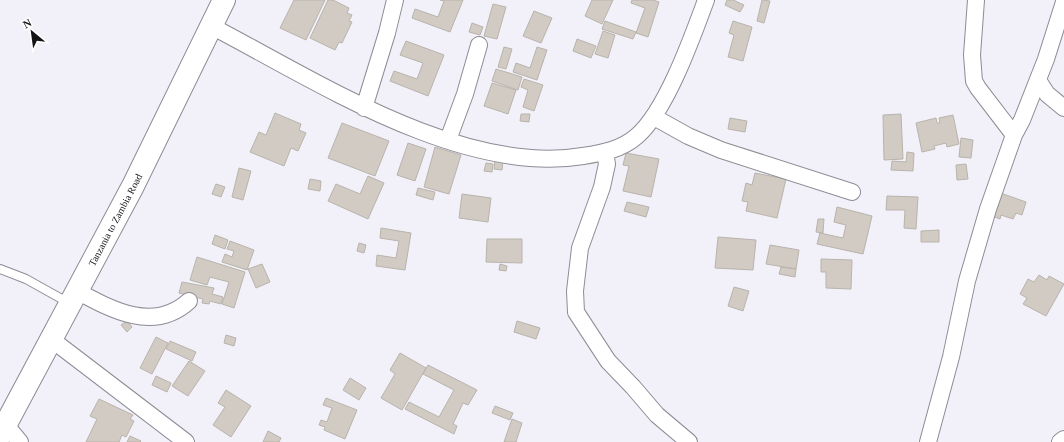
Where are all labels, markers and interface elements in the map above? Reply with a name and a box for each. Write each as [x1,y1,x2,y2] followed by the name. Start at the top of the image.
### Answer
[12,12,52,52] north arrow
[21,16,34,30] text: N
[86,172,144,268] street label: Tanzania to Zambia Road

